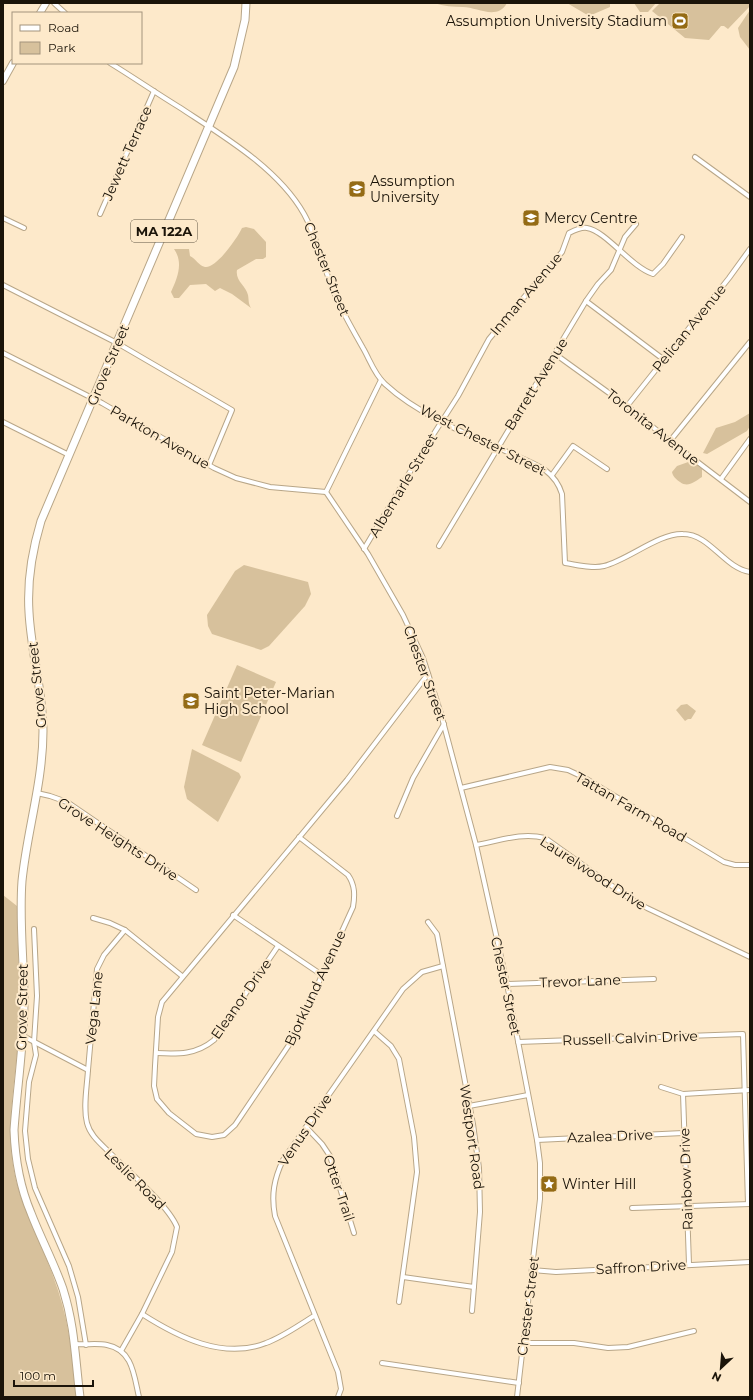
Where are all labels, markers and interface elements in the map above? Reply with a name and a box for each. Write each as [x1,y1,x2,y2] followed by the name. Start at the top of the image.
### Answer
[670,11,690,31] sports icon: Assumption University Stadium
[12,12,142,64] legend
[446,12,667,30] place label: Assumption University Stadium
[48,20,79,35] text: Road
[48,40,76,55] text: Park
[98,103,156,204] street label: Jewett Terrace
[370,172,455,206] place label: Assumption University
[347,179,367,199] school or university icon: Assumption University
[521,208,541,228] school or university icon: Mercy Centre
[544,209,637,227] place label: Mercy Centre
[300,219,354,319] street label: Chester Street
[131,220,197,242] road number: MA 122A
[486,249,566,339] street label: Inman Avenue
[648,280,730,376] street label: Pelican Avenue
[83,321,133,408] street label: Grove Street
[500,334,572,434] street label: Barrett Avenue
[603,385,703,469] street label: Toronita Avenue
[417,400,550,480] street label: West Chester Street
[107,401,213,473] street label: Parkton Avenue
[365,429,441,540] street label: Albemarle Street
[399,623,451,723] street label: Chester Street
[23,641,50,729] street label: Grove Street
[204,684,335,718] place label: Saint Peter-Marian High School
[181,691,201,711] school or university icon: Saint Peter-Marian High School
[572,768,690,846] street label: Tattan Farm Road
[54,793,182,885] street label: Grove Heights Drive
[536,832,650,914] street label: Laurelwood Drive
[280,927,350,1049] street label: Bjorklund Avenue
[487,935,525,1037] street label: Chester Street
[207,955,275,1043] street label: Eleanor Drive
[12,963,32,1050] street label: Grove Street
[81,971,107,1045] street label: Vega Lane
[539,971,621,991] street label: Trevor Lane
[562,1027,698,1049] street label: Russell Calvin Drive
[456,1083,488,1191] street label: Westport Road
[274,1090,336,1170] street label: Venus Drive
[567,1126,653,1146] street label: Azalea Drive
[675,1128,697,1230] street label: Rainbow Drive
[100,1144,170,1214] street label: Leslie Road
[319,1152,359,1224] street label: Otter Trail
[539,1174,559,1194] place icon: Winter Hill
[562,1175,636,1193] place label: Winter Hill
[513,1255,543,1357] street label: Chester Street
[595,1256,687,1278] street label: Saffron Drive
[701,1348,741,1388] north arrow
[14,1362,93,1388] scale bar
[20,1368,56,1383] text: 100 m
[710,1369,724,1385] text: N

